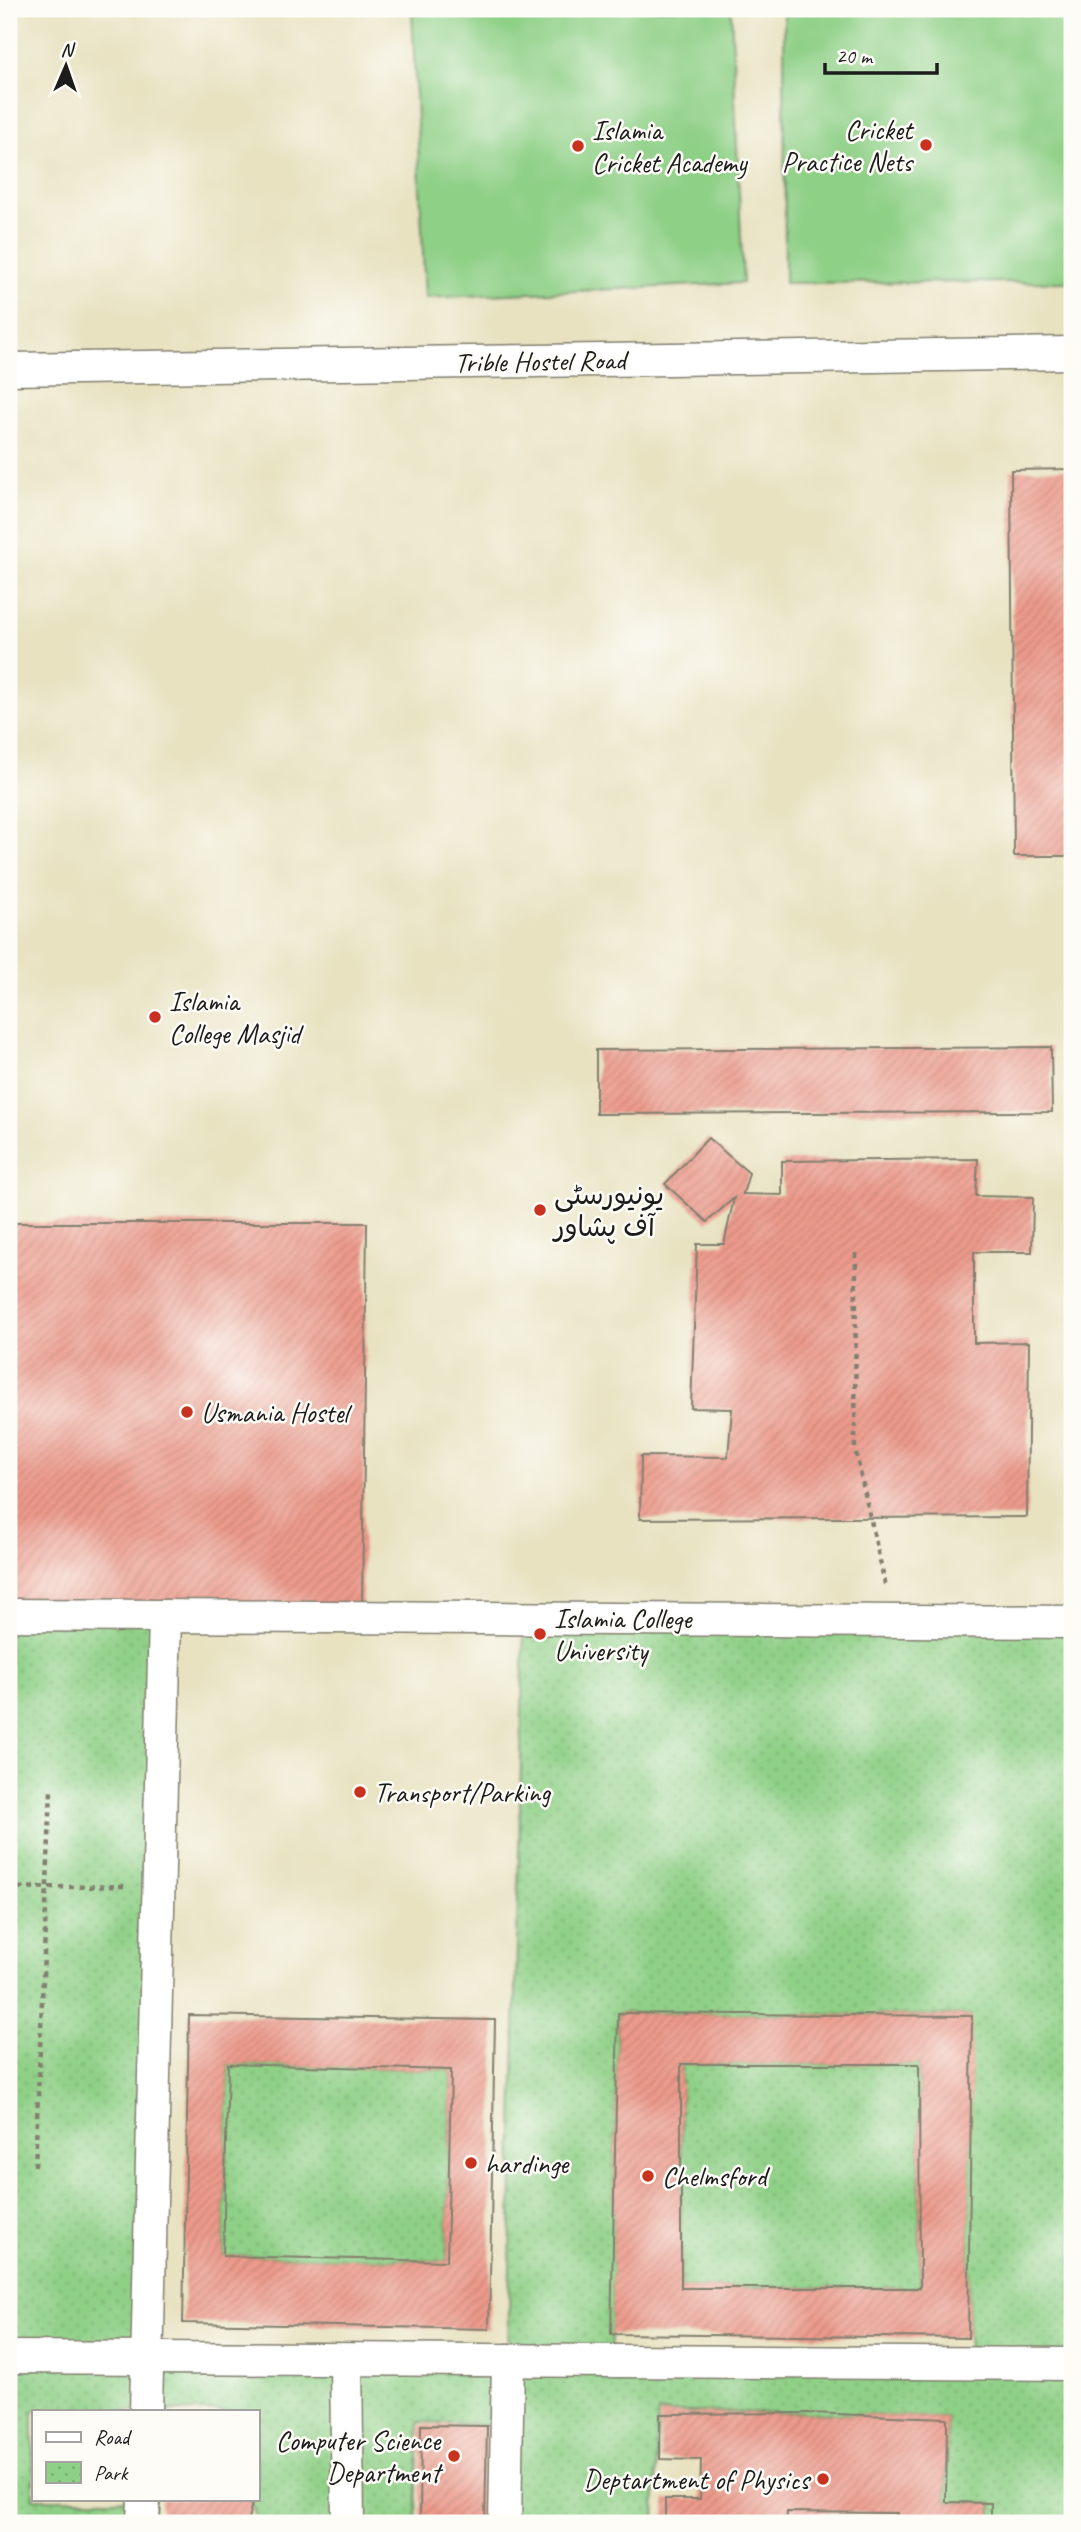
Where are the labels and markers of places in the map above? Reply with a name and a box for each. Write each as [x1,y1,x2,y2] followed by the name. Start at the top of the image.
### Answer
[782,112,915,179] place label: Cricket Practice Nets
[592,113,749,180] place label: Islamia Cricket Academy
[918,137,934,153] marker: Cricket Practice Nets
[570,138,586,154] marker: Islamia Cricket Academy
[169,984,304,1051] place label: Islamia College Masjid
[147,1009,163,1025] marker: Islamia College Masjid
[552,1177,664,1245] place label: یونیورسٹی آف پشاور
[532,1202,548,1218] marker: یونیورسٹی آف پشاور
[201,1395,353,1430] place label: Usmania Hostel
[179,1404,195,1420] marker: Usmania Hostel
[554,1601,693,1668] place label: Islamia College University
[532,1626,548,1642] marker: Islamia College University
[374,1775,551,1810] place label: Transport/Parking
[352,1784,368,1800] marker: Transport/Parking
[485,2146,570,2181] place label: hardinge
[463,2155,479,2171] marker: hardinge
[662,2159,770,2194] place label: Chelmsford
[640,2168,656,2184] marker: Chelmsford
[276,2423,444,2490] place label: Computer Science Department
[446,2448,462,2464] marker: Computer Science Department
[583,2462,811,2497] place label: Deptartment of Physics
[815,2471,831,2487] marker: Deptartment of Physics

